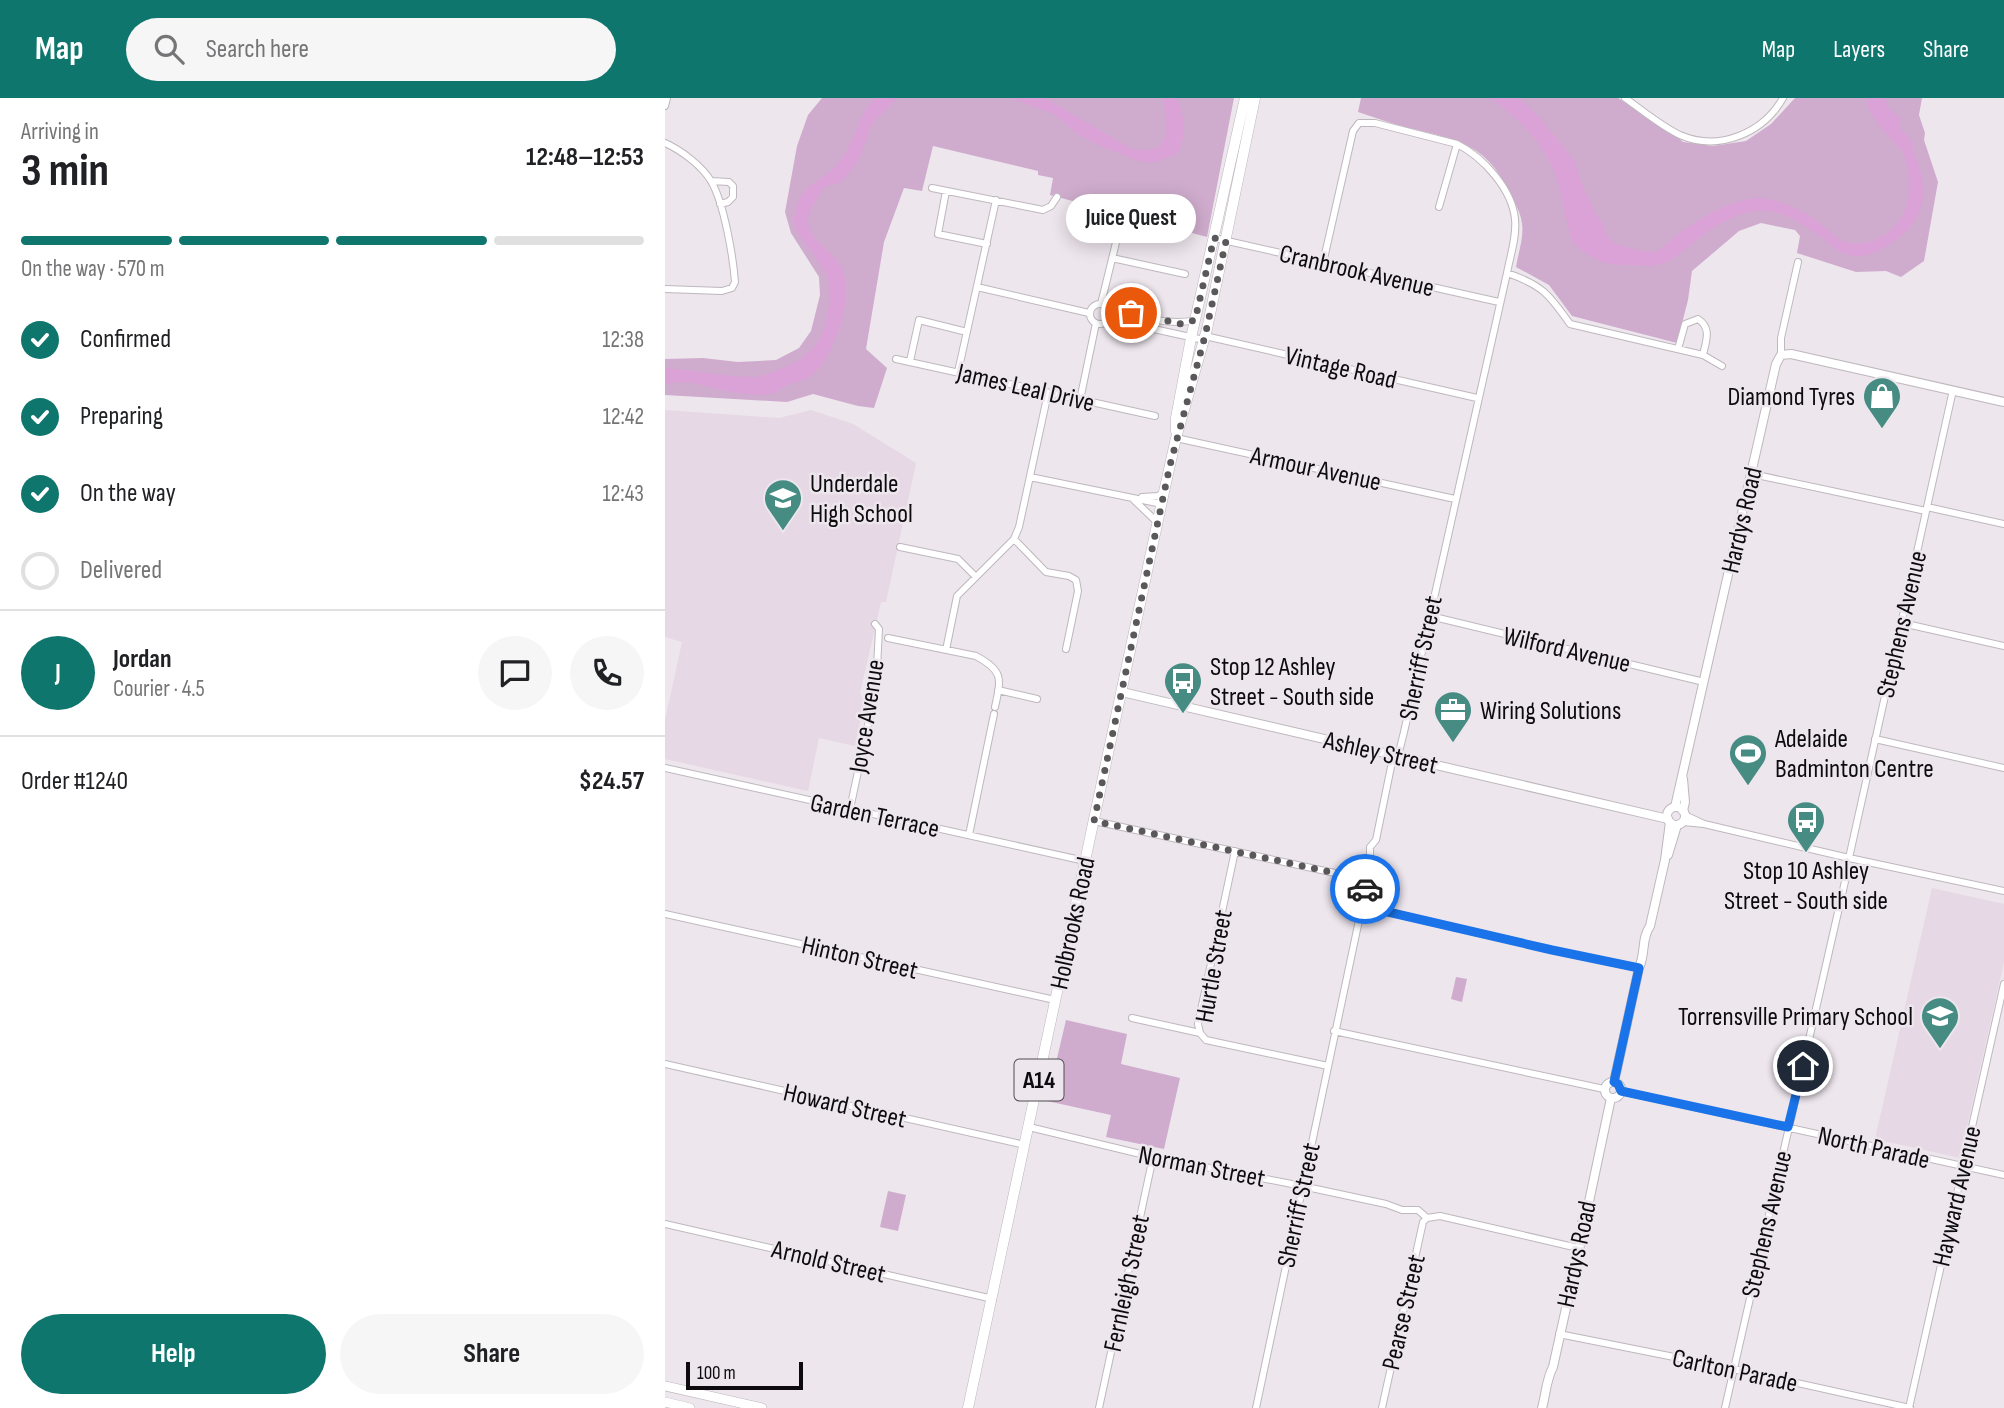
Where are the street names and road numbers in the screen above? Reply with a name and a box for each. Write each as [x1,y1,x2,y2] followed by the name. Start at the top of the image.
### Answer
[1276,239,1437,304] street label: Cranbrook Avenue
[1282,341,1400,396] street label: Vintage Road
[953,357,1097,419] street label: James Leal Drive
[1247,440,1384,498] street label: Armour Avenue
[1715,464,1770,576] street label: Hardys Road
[1871,548,1934,701] street label: Stephens Avenue
[1393,593,1450,723] street label: Sherriff Street
[1500,621,1633,680] street label: Wilford Avenue
[843,657,892,776] street label: Joyce Avenue
[1320,725,1441,782] street label: Ashley Street
[807,788,942,845] street label: Garden Terrace
[1044,854,1103,992] street label: Holbrooks Road
[1189,907,1240,1025] street label: Hurtle Street
[799,930,921,987] street label: Hinton Street
[1015,1060,1063,1100] road number: A14
[780,1077,909,1136] street label: Howard Street
[1815,1121,1933,1176] street label: North Parade
[1926,1123,1989,1269] street label: Hayward Avenue
[1136,1140,1268,1195] street label: Norman Street
[1271,1140,1328,1270] street label: Sherriff Street
[1736,1148,1799,1301] street label: Stephens Avenue
[1551,1198,1604,1310] street label: Hardys Road
[1098,1212,1157,1355] street label: Fernleigh Street
[768,1234,889,1291] street label: Arnold Street
[1376,1252,1433,1373] street label: Pearse Street
[1669,1343,1800,1400] street label: Carlton Parade

